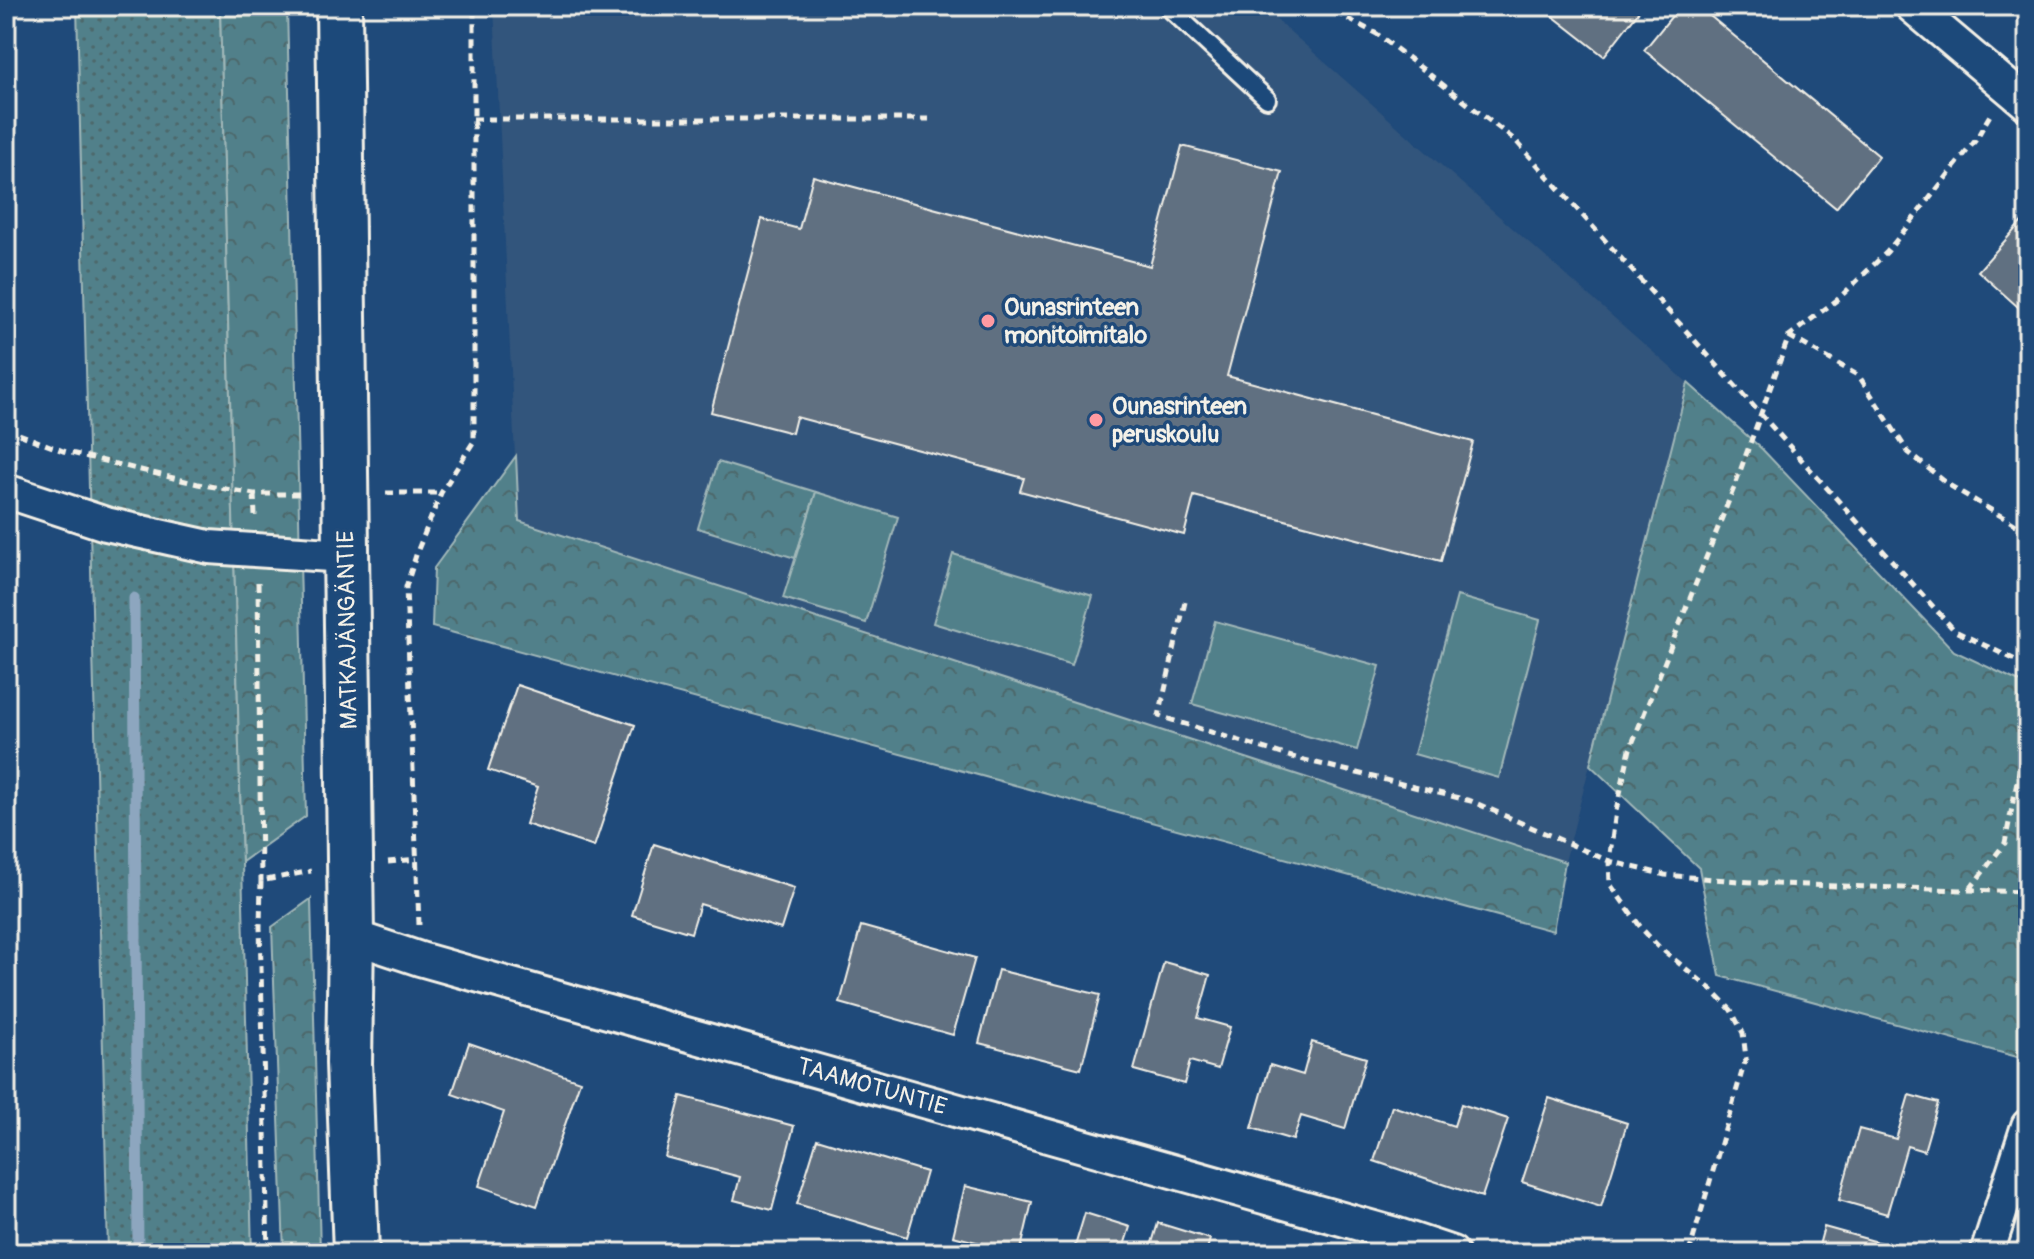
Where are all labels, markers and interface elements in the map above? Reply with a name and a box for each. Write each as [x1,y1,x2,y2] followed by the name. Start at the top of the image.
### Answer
[1004,293,1147,350] place label: Ounasrinteen monitoimitalo
[979,312,997,330] marker: Ounasrinteen monitoimitalo
[1112,392,1247,449] place label: Ounasrinteen peruskoulu
[1087,411,1105,429] marker: Ounasrinteen peruskoulu
[331,530,364,730] street label: MATKAJÄNGÄNTIE
[794,1051,950,1122] street label: TAAMOTUNTIE

